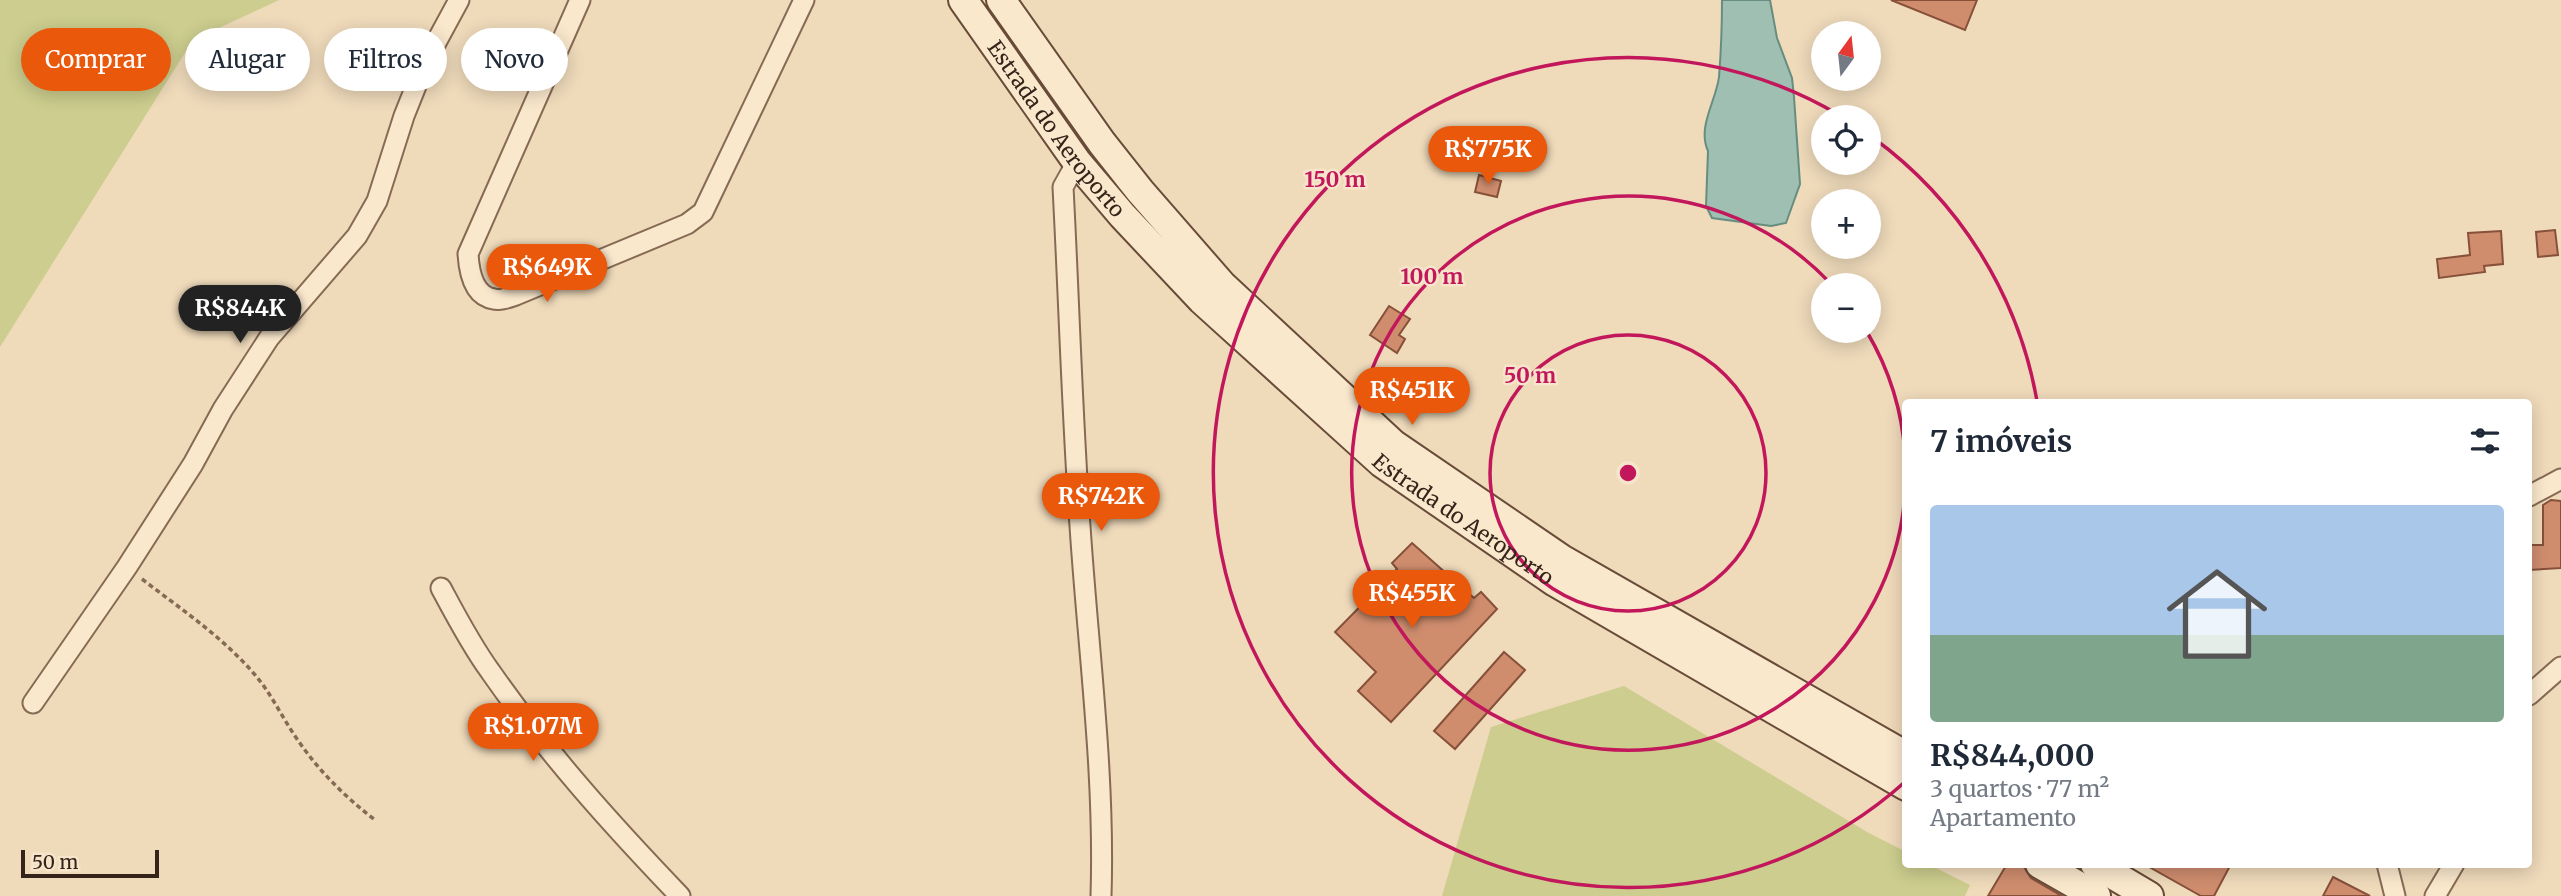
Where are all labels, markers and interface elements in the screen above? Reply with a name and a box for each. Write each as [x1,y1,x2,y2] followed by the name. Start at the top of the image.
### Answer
[1811,21,1881,91] north arrow
[1811,21,1881,343] map controls
[21,28,171,91] chip: Comprar
[185,28,310,91] chip: Alugar
[324,28,447,91] chip: Filtros
[461,28,568,91] chip: Novo
[982,35,1131,222] street label: Estrada do Aeroporto
[1811,105,1881,175] button: locate
[1431,127,1545,186] pin: R$775K
[1444,134,1532,163] text: R$775K
[1304,166,1366,193] text: 150 m
[1811,189,1881,259] button: +
[490,244,604,304] pin: R$649K
[502,252,592,281] text: R$649K
[1401,263,1463,290] text: 100 m
[1811,273,1881,343] button: −
[183,286,297,345] pin: R$844K
[194,293,286,322] text: R$844K
[1504,362,1556,389] text: 50 m
[1355,368,1469,427] pin: R$451K
[1370,375,1454,404] text: R$451K
[1930,422,2072,460] text: 7 imóveis
[2466,422,2504,460] icon: filters
[1367,448,1559,591] street label: Estrada do Aeroporto
[1616,461,1640,485] centre of rings
[1044,474,1158,533] pin: R$742K
[1058,481,1144,510] text: R$742K
[2154,551,2280,677] icon: home
[1355,570,1469,630] pin: R$455K
[1369,578,1455,607] text: R$455K
[468,704,598,763] pin: R$1.07M
[484,711,582,740] text: R$1.07M
[1930,736,2095,774] text: R$844,000
[1930,774,2109,803] text: 3 quartos · 77 m²
[1930,803,2076,832] text: Apartamento
[21,847,159,879] scale bar
[32,850,78,874] text: 50 m

